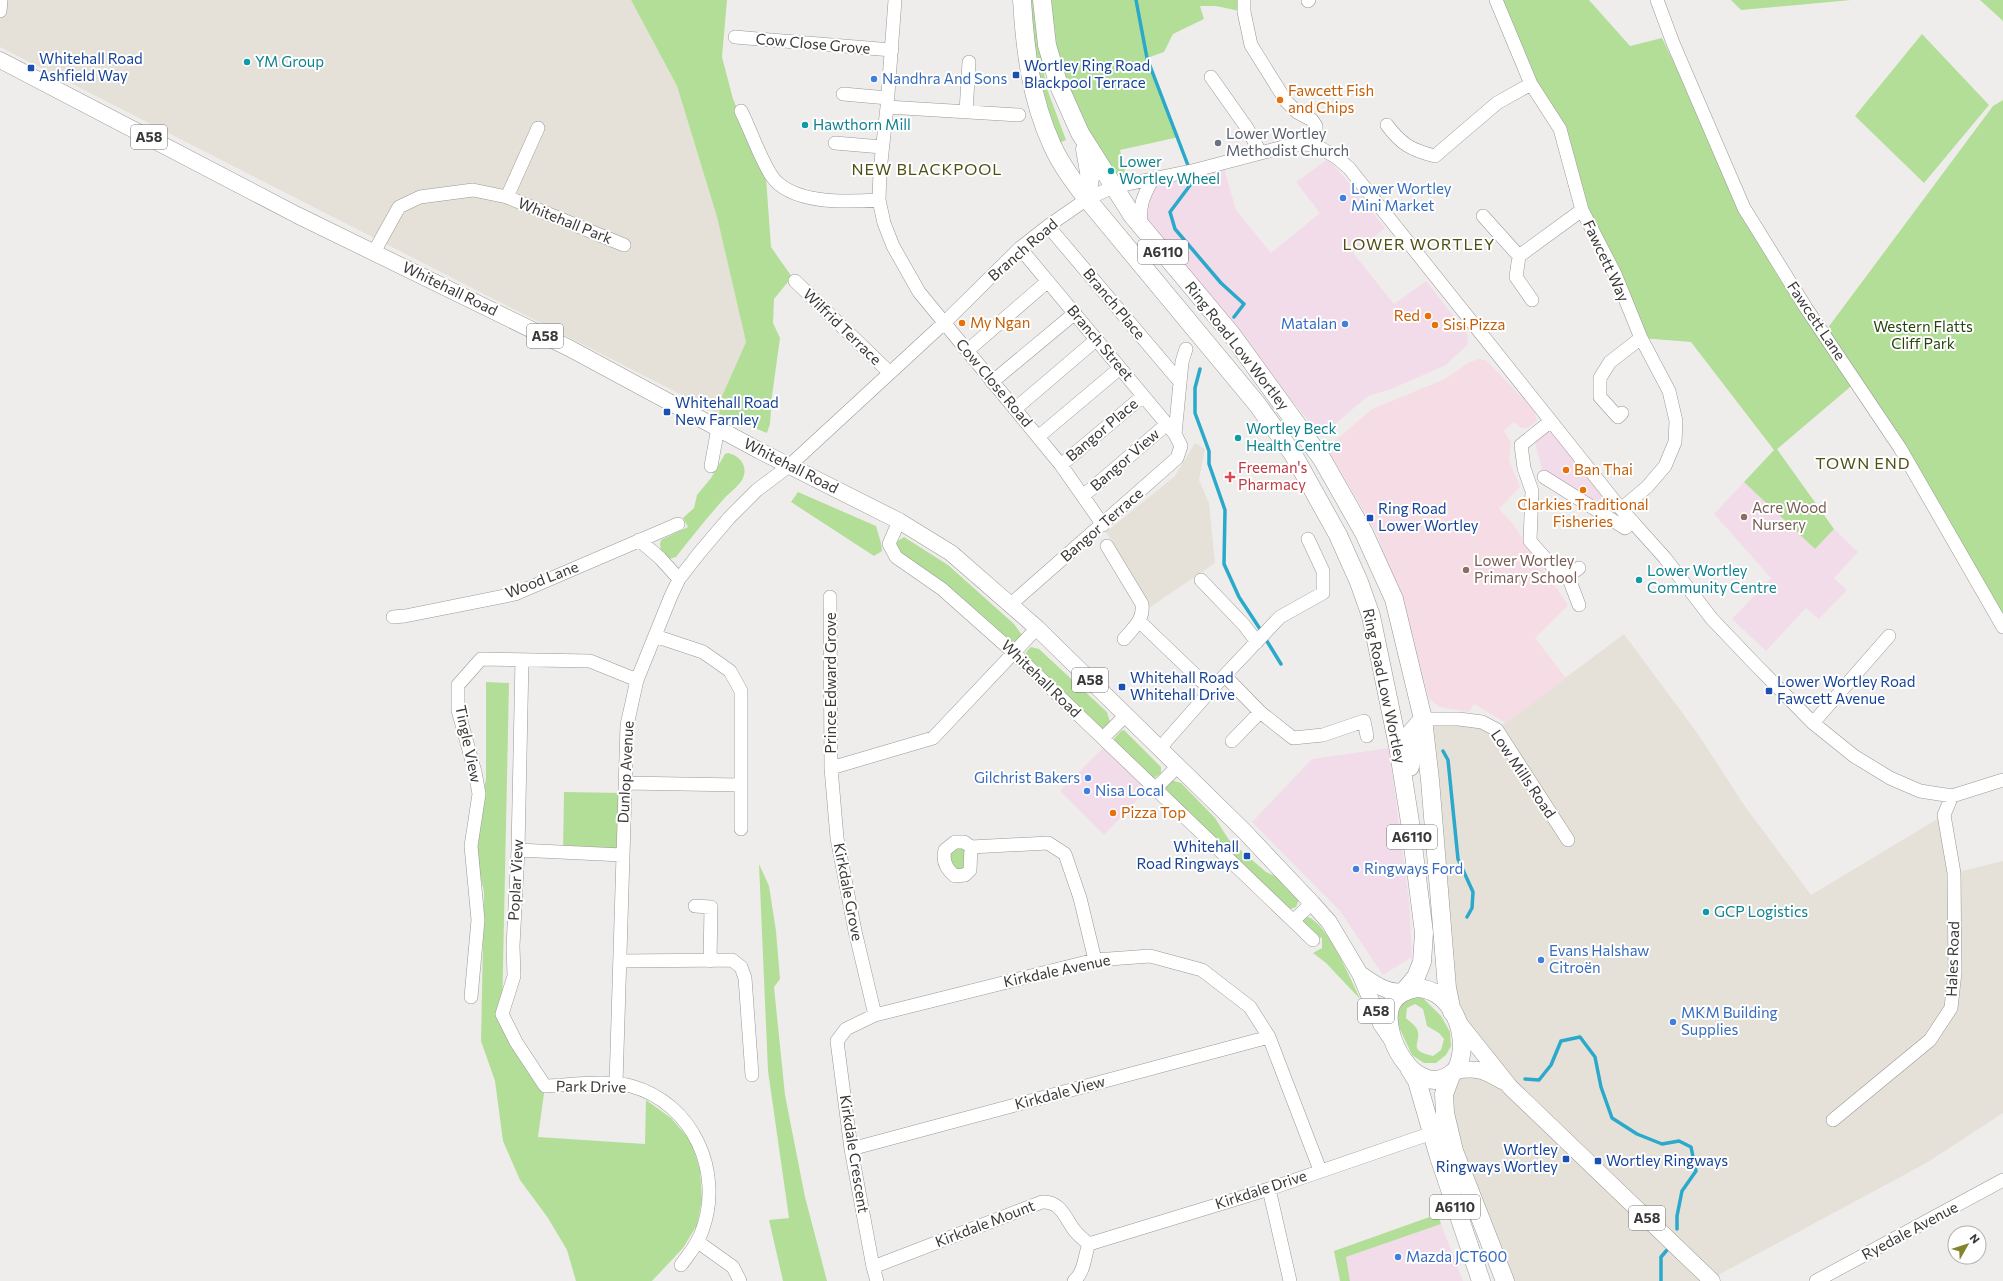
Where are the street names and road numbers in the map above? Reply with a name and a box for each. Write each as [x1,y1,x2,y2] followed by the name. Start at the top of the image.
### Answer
[755,29,871,57] street label: Cow Close Grove
[131,125,167,149] road number: A58
[516,193,615,247] street label: Whitehall Park
[984,214,1061,284] street label: Branch Road
[1580,217,1634,304] street label: Fawcett Way
[1138,240,1188,264] road number: A6110
[400,257,501,319] street label: Whitehall Road
[1080,264,1150,343] street label: Branch Place
[1182,278,1294,413] street label: Ring Road Low Wortley
[1784,278,1850,363] street label: Fawcett Lane
[800,284,886,368] street label: Wilfrid Terrace
[1064,301,1138,384] street label: Branch Street
[527,324,563,348] road number: A58
[953,335,1037,430] street label: Cow Close Road
[1062,394,1141,465] street label: Bangor Place
[1086,424,1163,494] street label: Bangor View
[741,434,842,497] street label: Whitehall Road
[1056,484,1146,565] street label: Bangor Terrace
[503,557,581,601] street label: Wood Lane
[1360,607,1410,765] street label: Ring Road Low Wortley
[821,612,839,754] street label: Prince Edward Grove
[998,636,1085,721] street label: Whitehall Road
[1072,668,1108,692] road number: A58
[452,703,486,784] street label: Tingle View
[613,720,637,824] street label: Dunlop Avenue
[1488,726,1560,821] street label: Low Mills Road
[1387,825,1437,849] road number: A6110
[504,839,526,921] street label: Poplar View
[831,841,867,942] street label: Kirkdale Grove
[1942,921,1962,997] street label: Hales Road
[1002,950,1112,990] street label: Kirkdale Avenue
[1358,999,1394,1023] road number: A58
[1013,1071,1107,1113] street label: Kirkdale View
[556,1076,626,1096] street label: Park Drive
[837,1093,873,1214] street label: Kirkdale Crescent
[1213,1166,1309,1212] street label: Kirkdale Drive
[1430,1195,1480,1219] road number: A6110
[932,1196,1037,1250] street label: Kirkdale Mount
[1858,1197,1961,1263] street label: Ryedale Avenue
[1629,1206,1665,1230] road number: A58

